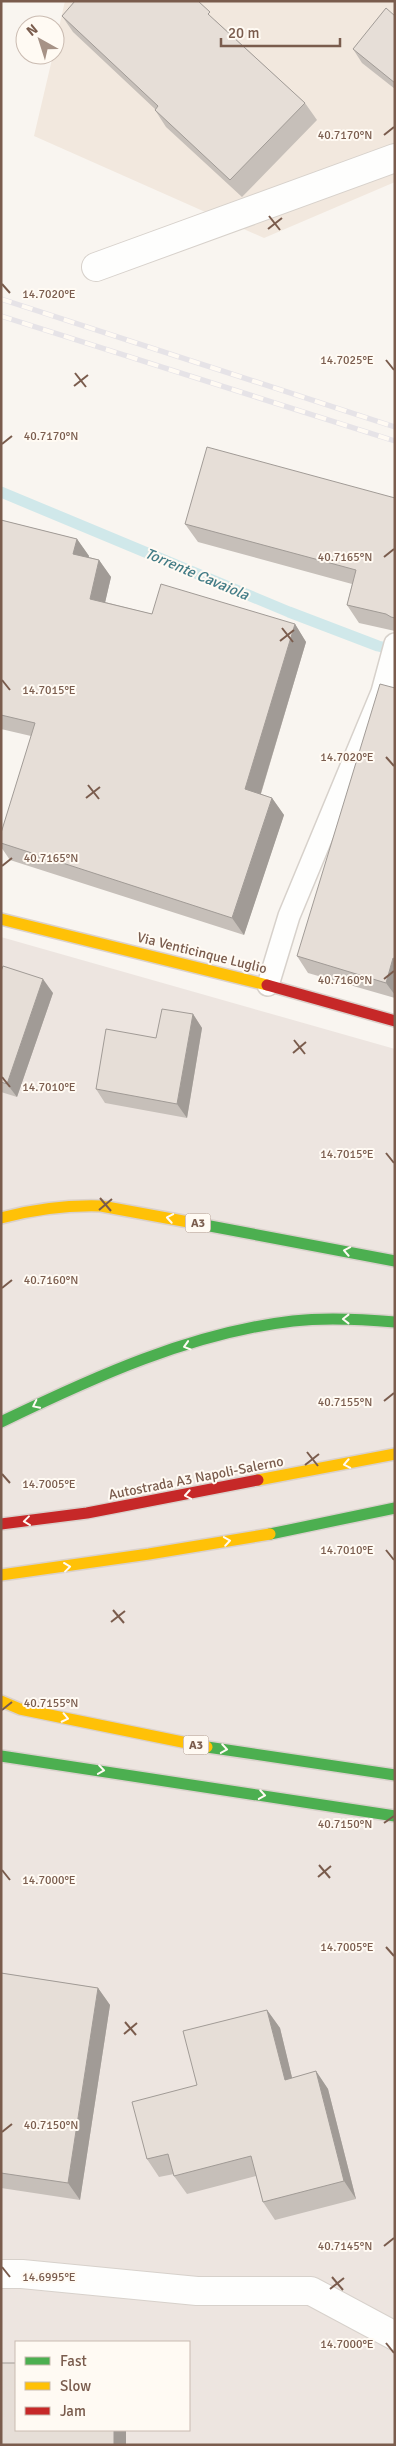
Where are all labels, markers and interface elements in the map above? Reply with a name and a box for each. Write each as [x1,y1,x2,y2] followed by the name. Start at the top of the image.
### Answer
[15,15,65,65] north arrow
[221,15,340,47] scale bar
[23,21,41,40] text: N
[228,24,259,42] text: 20 m
[318,128,372,143] text: 40.7170°N
[22,287,76,302] text: 14.7020°E
[320,353,374,368] text: 14.7025°E
[24,429,78,444] text: 40.7170°N
[142,544,252,604] water label: Torrente Cavaiola
[318,550,372,565] text: 40.7165°N
[22,683,76,698] text: 14.7015°E
[320,750,374,765] text: 14.7020°E
[24,851,78,866] text: 40.7165°N
[135,929,269,977] street label: Via Venticinque Luglio
[318,973,372,988] text: 40.7160°N
[22,1080,76,1095] text: 14.7010°E
[320,1147,374,1162] text: 14.7015°E
[166,1214,174,1224] one-way arrow
[186,1214,210,1232] road number: A3
[342,1247,351,1257] one-way arrow
[24,1273,78,1288] text: 40.7160°N
[342,1314,350,1324] one-way arrow
[183,1340,191,1350] one-way arrow
[318,1395,372,1410] text: 40.7155°N
[32,1399,41,1409] one-way arrow
[107,1453,285,1503] street label: Autostrada A3 Napoli-Salerno
[343,1458,352,1469] one-way arrow
[22,1477,76,1492] text: 14.7005°E
[183,1489,192,1499] one-way arrow
[23,1515,31,1526] one-way arrow
[223,1537,232,1547] one-way arrow
[320,1543,374,1558] text: 14.7010°E
[63,1562,71,1573] one-way arrow
[24,1696,78,1711] text: 40.7155°N
[61,1713,69,1723] one-way arrow
[184,1736,208,1754] road number: A3
[220,1744,229,1754] one-way arrow
[98,1764,106,1775] one-way arrow
[258,1789,266,1799] one-way arrow
[318,1817,372,1832] text: 40.7150°N
[22,1873,76,1888] text: 14.7000°E
[320,1940,374,1955] text: 14.7005°E
[24,2118,78,2133] text: 40.7150°N
[318,2239,372,2254] text: 40.7145°N
[22,2270,76,2285] text: 14.6995°E
[320,2337,374,2352] text: 14.7000°E
[15,2341,190,2431] legend
[60,2352,87,2370] text: Fast
[60,2377,91,2395] text: Slow
[60,2402,86,2420] text: Jam

